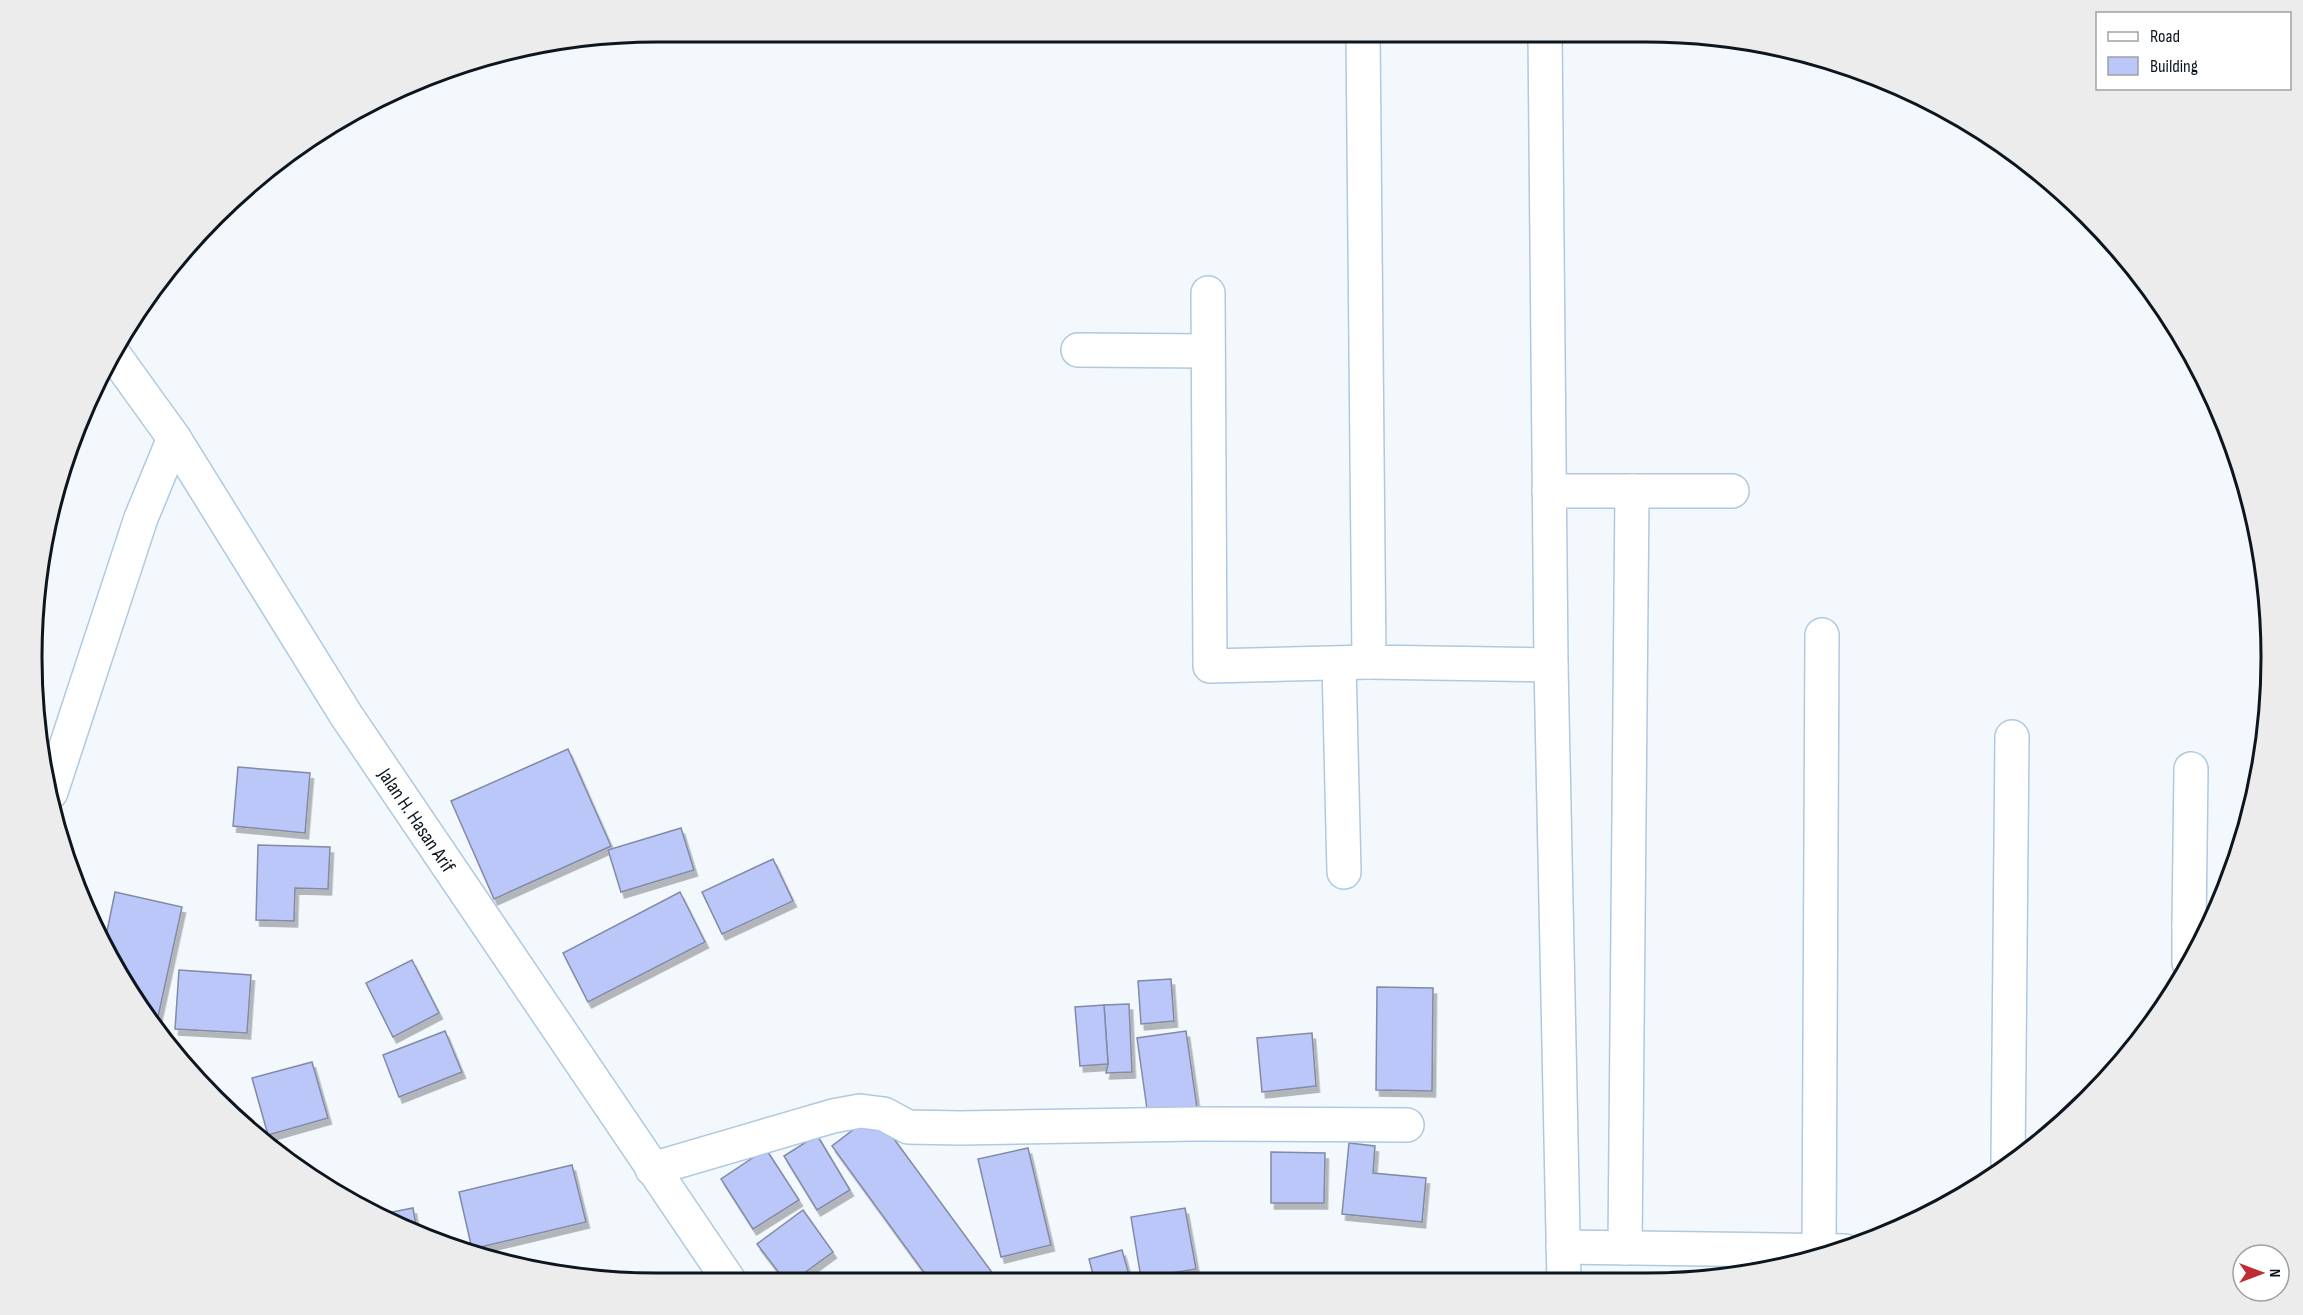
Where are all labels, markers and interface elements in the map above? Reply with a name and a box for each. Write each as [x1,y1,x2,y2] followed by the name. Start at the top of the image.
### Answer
[2096,12,2291,90] legend
[2150,26,2180,47] text: Road
[2150,56,2198,77] text: Building
[372,763,460,877] street label: Jalan H. Hasan Arif
[2231,1243,2291,1303] north arrow
[2265,1269,2284,1277] text: N

